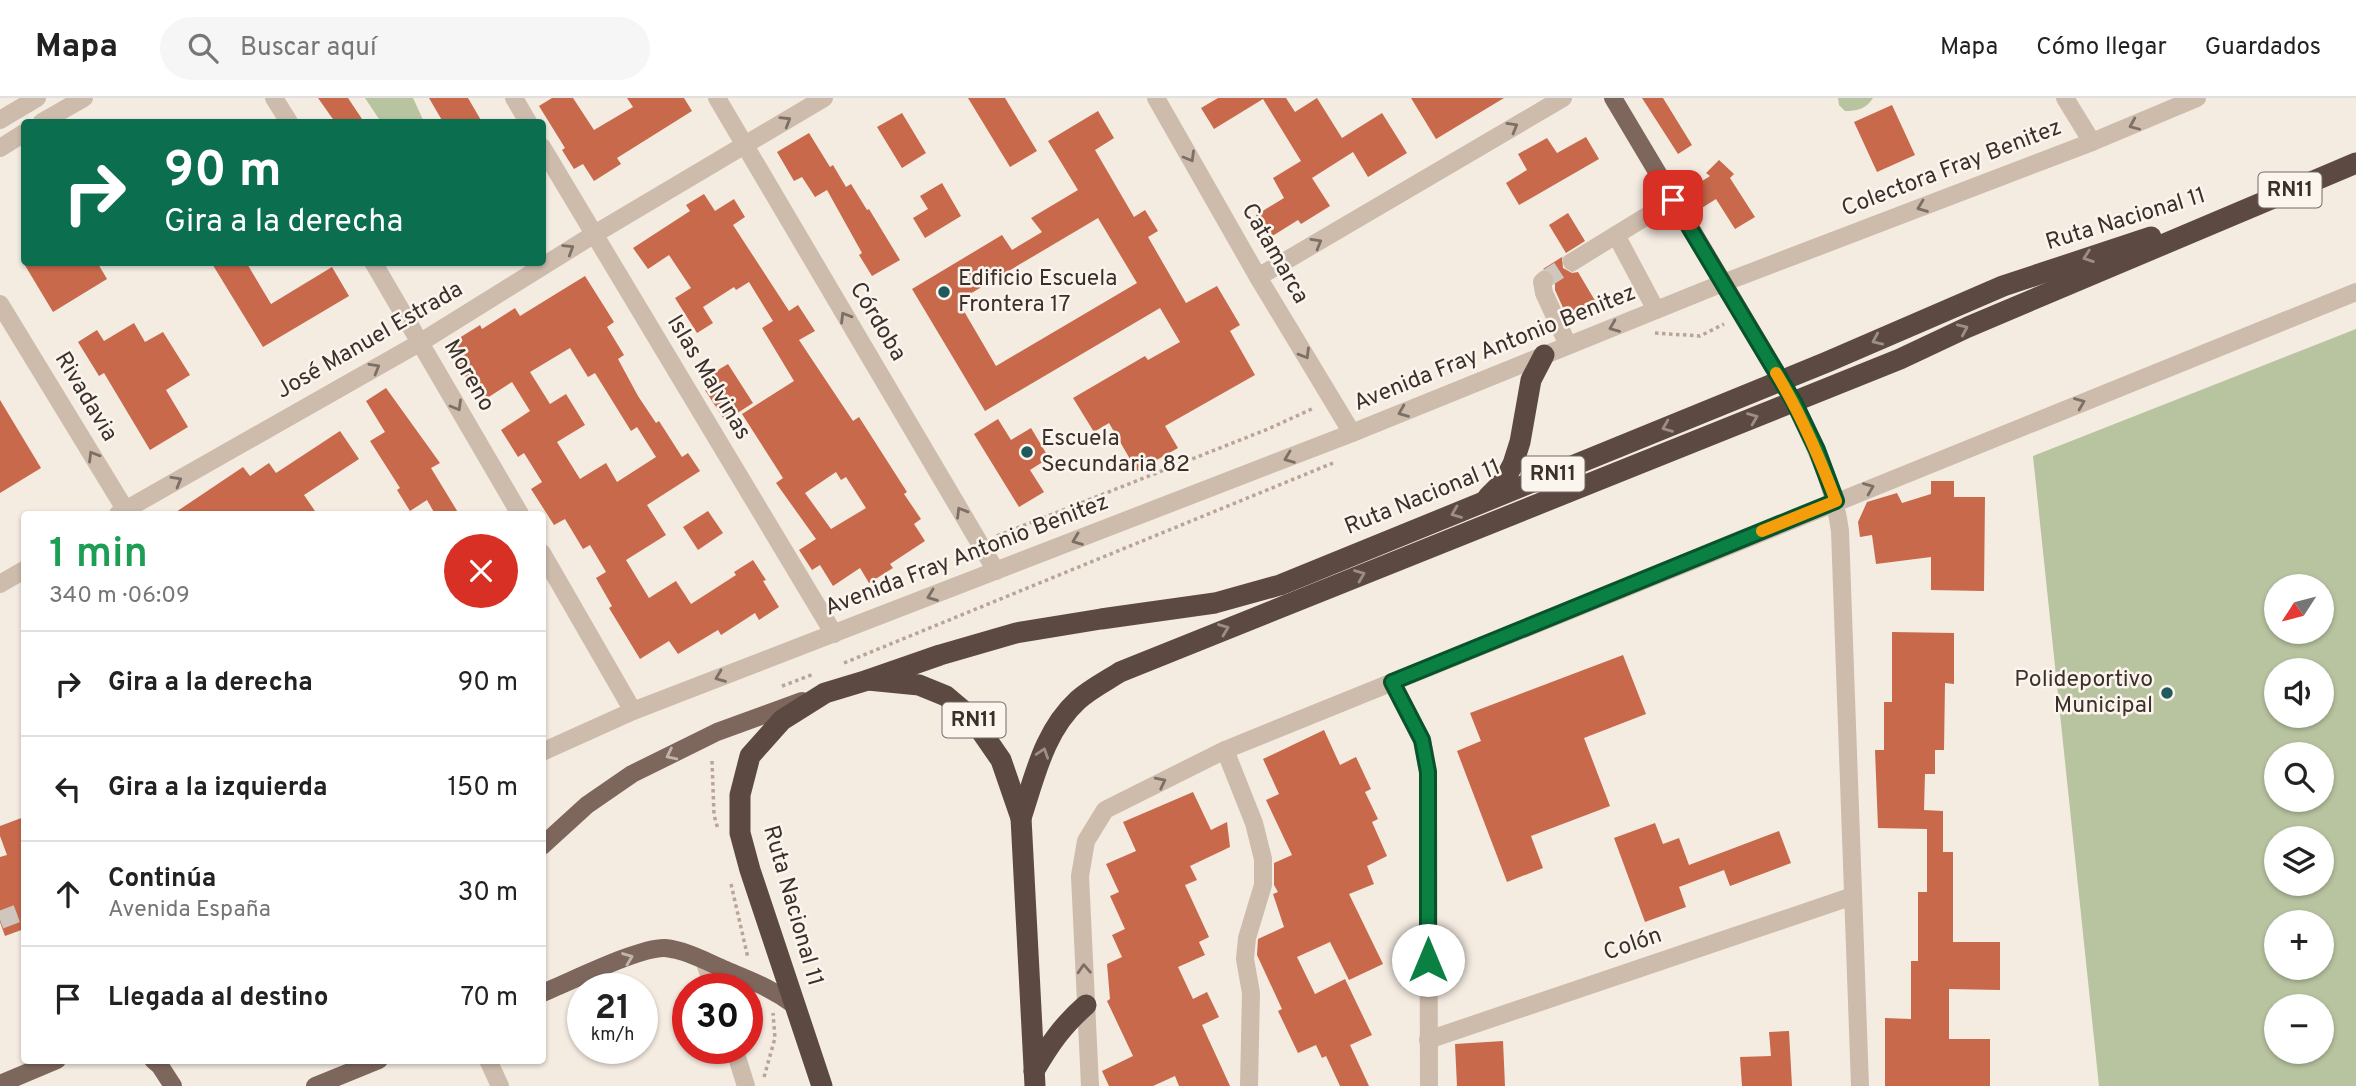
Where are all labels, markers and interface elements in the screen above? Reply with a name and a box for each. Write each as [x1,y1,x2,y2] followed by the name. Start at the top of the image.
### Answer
[160,17,650,80] search box
[35,27,118,69] text: Mapa
[184,29,222,67] icon: search
[240,32,377,65] text: Buscar aquí
[1940,33,1998,63] text: Mapa
[2036,33,2167,63] text: Cómo llegar
[2205,33,2321,63] text: Guardados
[1838,114,2066,224] street label: Colectora Fray Benitez
[778,116,791,129] one-way arrow
[2129,116,2141,130] one-way arrow
[1506,123,1519,136] one-way arrow
[164,142,282,204] text: 90 m
[49,147,140,238] icon: right
[1182,150,1195,163] one-way arrow
[1643,170,1703,230] pin
[2258,172,2322,208] road number: RN11
[1654,181,1692,219] icon: arrive
[2043,182,2209,258] street label: Ruta Nacional 11
[1234,199,1314,309] street label: Catamarca
[1916,199,1929,213] one-way arrow
[164,203,403,243] text: Gira a la derecha
[1310,238,1323,251] one-way arrow
[562,245,575,258] one-way arrow
[2083,249,2095,264] one-way arrow
[958,265,1117,320] place label: Edificio Escuela Frontera 17
[271,276,469,406] street label: José Manuel Estrada
[842,277,912,367] street label: Córdoba
[1350,279,1640,419] street label: Avenida Fray Antonio Benitez
[936,284,952,300] marker: Edificio Escuela Frontera 17
[659,310,757,446] street label: Islas Malvinas
[841,311,854,324] one-way arrow
[1609,318,1621,332] one-way arrow
[1955,324,1968,338] one-way arrow
[1871,332,1884,346] one-way arrow
[436,335,500,417] street label: Moreno
[1296,346,1309,359] one-way arrow
[47,347,123,447] street label: Rivadavia
[368,363,381,376] one-way arrow
[2073,397,2085,411] one-way arrow
[449,398,462,411] one-way arrow
[1398,404,1410,418] one-way arrow
[1747,412,1759,426] one-way arrow
[1661,419,1673,433] one-way arrow
[1041,425,1190,480] place label: Escuela Secundaria 82
[1019,444,1035,460] marker: Escuela Secundaria 82
[1283,449,1295,463] one-way arrow
[88,451,101,464] one-way arrow
[1341,454,1505,542] street label: Ruta Nacional 11
[1522,456,1584,492] road number: RN11
[170,476,183,489] one-way arrow
[1862,482,1874,496] one-way arrow
[821,488,1113,624] street label: Avenida Fray Antonio Benitez
[1451,505,1463,519] one-way arrow
[956,507,969,520] one-way arrow
[49,529,148,582] text: 1 min
[1071,532,1083,546] one-way arrow
[444,534,518,608] button: close
[1353,570,1365,584] one-way arrow
[2264,574,2334,644] north arrow
[2264,574,2334,1064] map controls
[49,582,190,611] text: 340 m · 06:09
[927,587,939,601] one-way arrow
[1217,624,1229,638] one-way arrow
[2264,658,2334,728] button: sound
[49,665,87,703] icon: right
[2014,666,2153,721] place label: Polideportivo Municipal
[108,667,313,700] text: Gira a la derecha
[458,667,518,700] text: 90 m
[714,669,726,683] one-way arrow
[2159,685,2175,701] marker: Polideportivo Municipal
[942,702,1006,738] road number: RN11
[2264,742,2334,812] button: search
[666,746,678,760] one-way arrow
[1035,747,1049,760] one-way arrow
[49,770,87,808] icon: left
[108,772,327,805] text: Gira a la izquierda
[447,772,518,805] text: 150 m
[1154,777,1166,791] one-way arrow
[755,822,829,990] street label: Ruta Nacional 11
[2264,826,2334,896] button: layers
[108,863,216,896] text: Continúa
[49,875,87,913] icon: ahead
[458,877,518,910] text: 30 m
[108,896,271,925] text: Avenida España
[2264,910,2334,980] button: +
[1600,922,1666,968] street label: Colón
[1391,923,1465,997] position arrow
[621,952,633,966] one-way arrow
[1077,963,1092,974] one-way arrow
[672,973,763,1064] speed limit sign: 30
[49,980,87,1018] icon: arrive
[108,982,328,1015] text: Llegada al destino
[460,982,518,1015] text: 70 m
[595,987,630,1031] text: 21
[2264,994,2334,1064] button: −
[591,1024,634,1047] text: km/h

